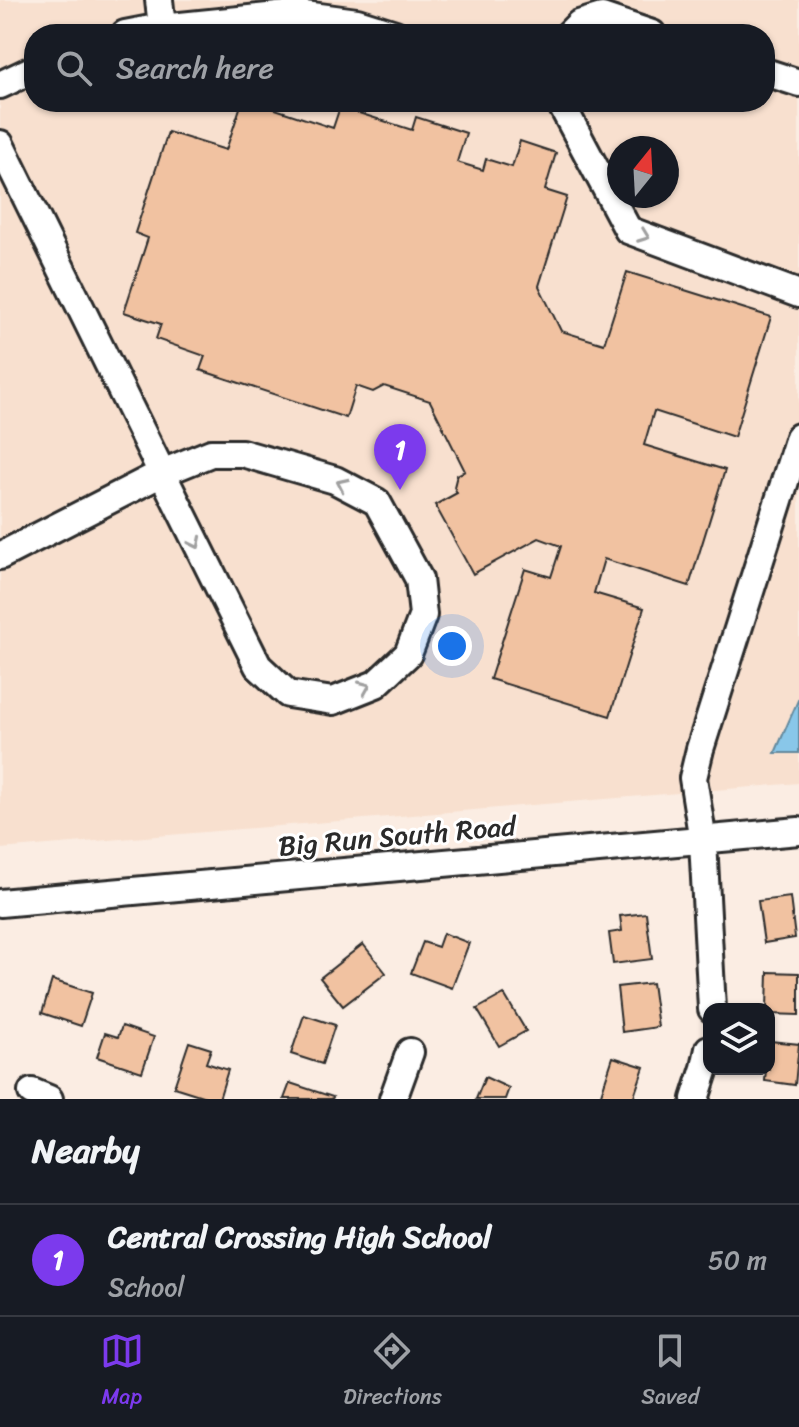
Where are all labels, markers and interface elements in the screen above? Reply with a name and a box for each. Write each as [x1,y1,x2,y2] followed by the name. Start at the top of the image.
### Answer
[24,24,775,112] search box
[116,41,274,95] text: Search here
[52,46,96,90] icon: search
[607,136,679,208] north arrow
[636,226,650,243] one-way arrow
[374,424,426,490] pin: 1
[336,478,351,494] one-way arrow
[187,534,202,549] one-way arrow
[432,626,472,666] your location
[357,681,372,697] one-way arrow
[276,801,520,871] street label: Big Run South Road
[703,1003,775,1075] map controls
[703,1003,775,1075] button: layers
[32,1121,140,1181] text: Nearby
[108,1210,491,1264] text: Central Crossing High School
[52,1237,64,1283] text: 1
[708,1237,767,1283] text: 50 m
[108,1264,185,1310] text: School
[100,1329,144,1416] tab: Map
[343,1329,442,1416] tab: Directions
[641,1329,699,1416] tab: Saved

